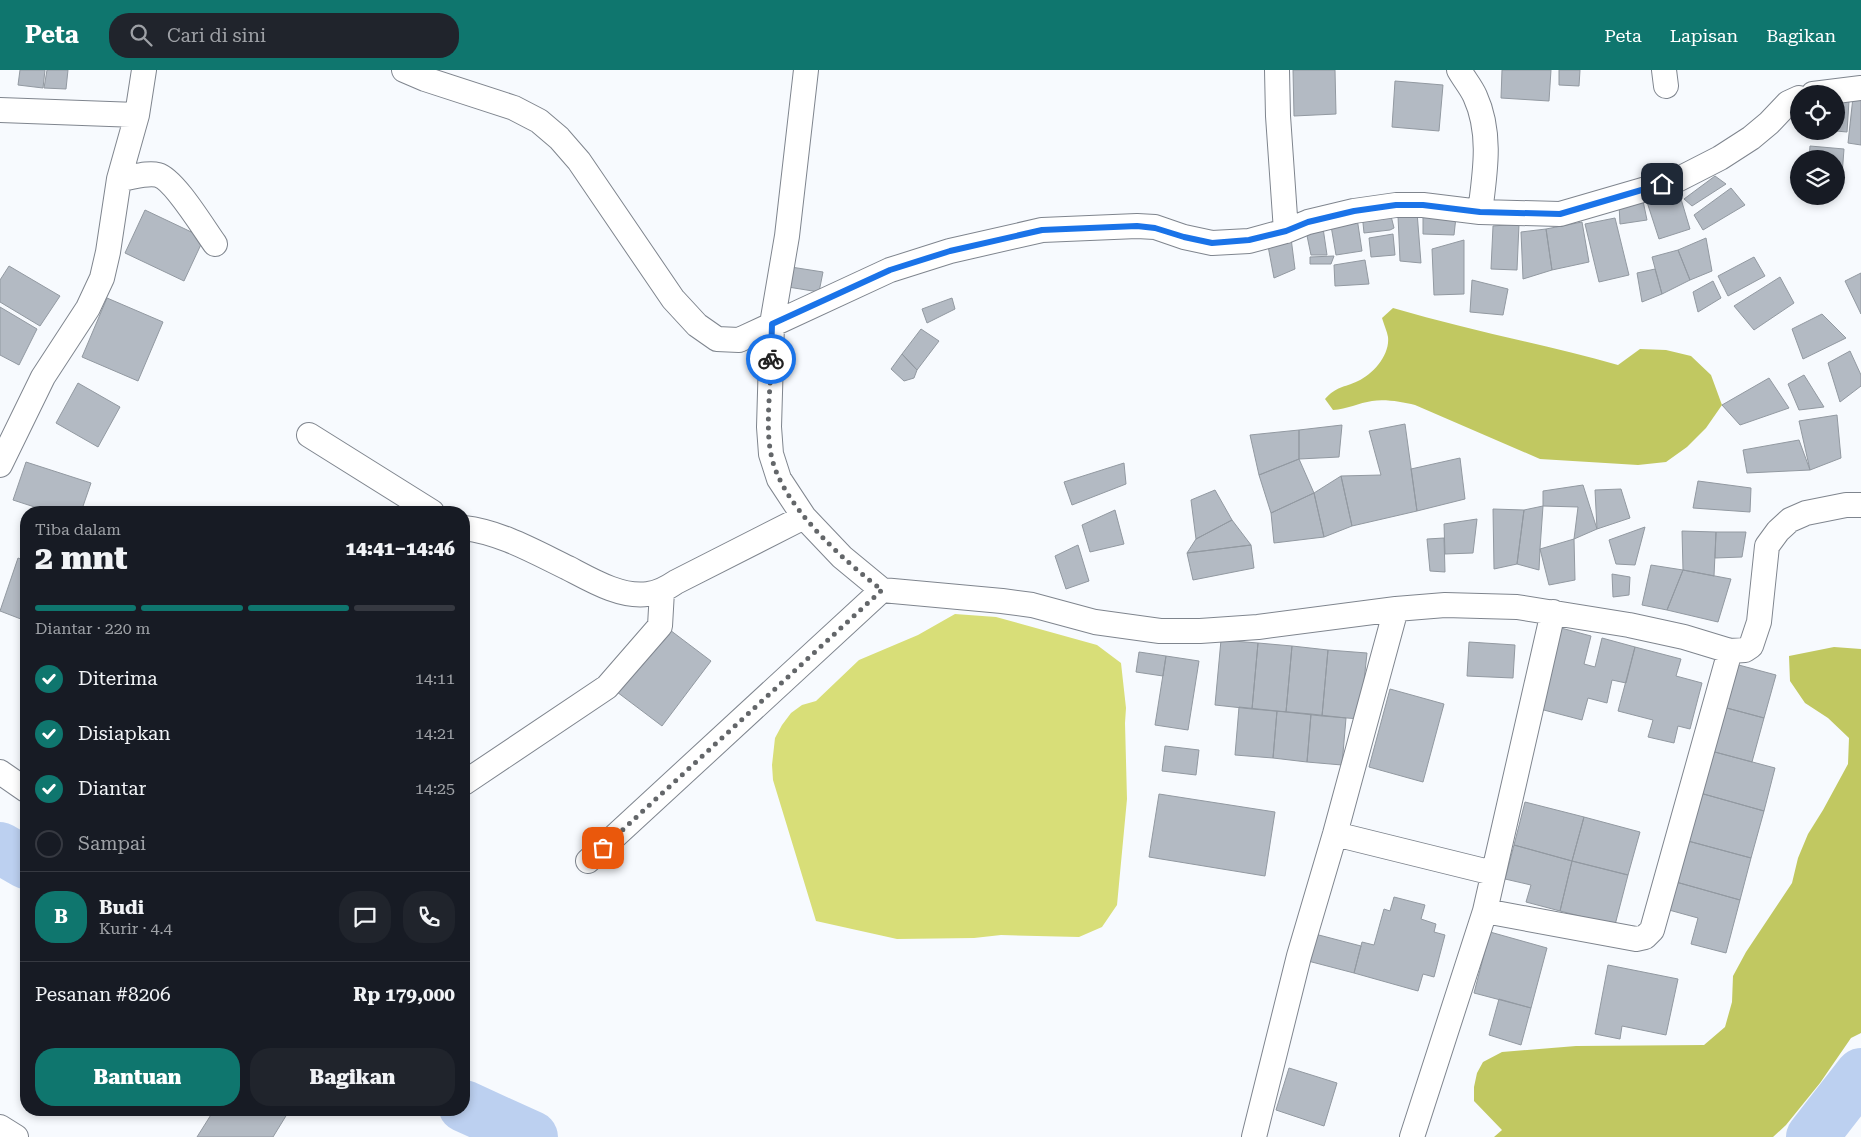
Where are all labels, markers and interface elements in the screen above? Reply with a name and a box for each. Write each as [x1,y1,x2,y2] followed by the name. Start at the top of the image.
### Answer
[109,13,459,58] search box
[25,21,79,49] text: Peta
[127,21,155,49] icon: search
[167,24,266,47] text: Cari di sini
[1604,25,1642,46] text: Peta
[1670,25,1738,46] text: Lapisan
[1766,25,1836,46] text: Bagikan
[1790,85,1845,205] map controls
[1790,85,1845,140] button: locate
[1790,150,1845,205] button: layers
[1641,163,1683,205] pin
[1648,170,1676,198] icon: home
[746,334,796,384] courier
[757,345,785,373] icon: bike
[35,520,121,539] text: Tiba dalam
[346,537,455,560] text: 14:41–14:46
[35,539,128,577] text: 2 mnt
[35,619,150,638] text: Diantar · 220 m
[35,665,63,693] icon: check
[78,667,158,690] text: Diterima
[415,669,455,688] text: 14:11
[35,720,63,748] icon: check
[78,722,171,745] text: Disiapkan
[415,724,455,743] text: 14:21
[35,775,63,803] icon: check
[78,777,146,800] text: Diantar
[415,779,455,798] text: 14:25
[582,827,624,869] pin
[78,832,146,855] text: Sampai
[589,834,617,862] icon: bag
[339,891,391,943] button: chat
[403,891,455,943] button: phone
[99,896,144,919] text: Budi
[54,905,68,928] text: B
[99,919,173,938] text: Kurir · 4.4
[35,983,171,1006] text: Pesanan #8206
[353,983,455,1006] text: Rp 179,000
[35,1048,240,1106] button: Bantuan
[250,1048,455,1106] button: Bagikan

